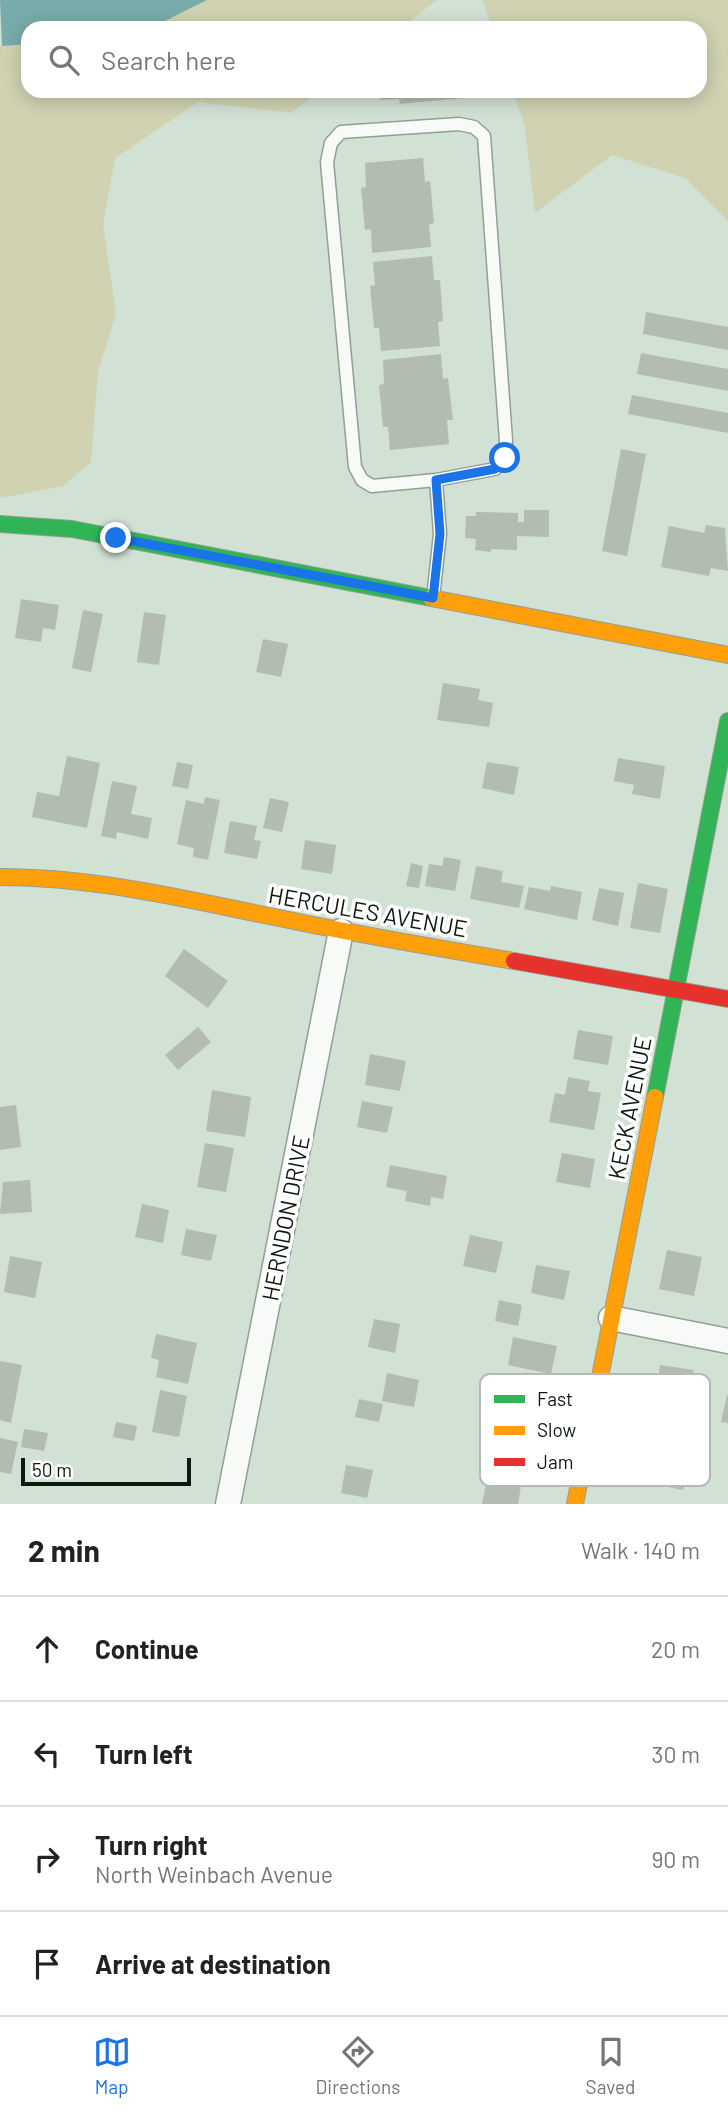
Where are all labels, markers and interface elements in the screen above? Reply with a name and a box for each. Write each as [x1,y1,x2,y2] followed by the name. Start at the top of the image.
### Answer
[21,21,707,98] search box
[45,41,83,79] icon: search
[101,44,236,75] text: Search here
[489,442,520,473] route start
[100,522,131,553] route end
[266,880,470,942] street label: HERCULES AVENUE
[601,1034,657,1182] street label: KECK AVENUE
[255,1133,315,1303] street label: HERNDON DRIVE
[480,1374,710,1486] legend
[537,1387,573,1410] text: Fast
[537,1418,576,1441] text: Slow
[537,1450,573,1473] text: Jam
[21,1455,191,1487] scale bar
[32,1458,72,1481] text: 50 m
[28,1532,100,1568] text: 2 min
[581,1536,700,1564] text: Walk · 140 m
[28,1630,66,1668] icon: ahead
[95,1633,199,1664] text: Continue
[651,1635,700,1663] text: 20 m
[28,1735,66,1773] icon: left
[95,1738,193,1769] text: Turn left
[652,1740,700,1768] text: 30 m
[95,1829,208,1860] text: Turn right
[28,1840,66,1878] icon: right
[651,1845,700,1873] text: 90 m
[95,1860,333,1888] text: North Weinbach Avenue
[28,1945,66,1983] icon: arrive
[95,1948,331,1979] text: Arrive at destination
[93,2033,131,2098] tab: Map
[316,2033,401,2098] tab: Directions
[586,2033,635,2098] tab: Saved

